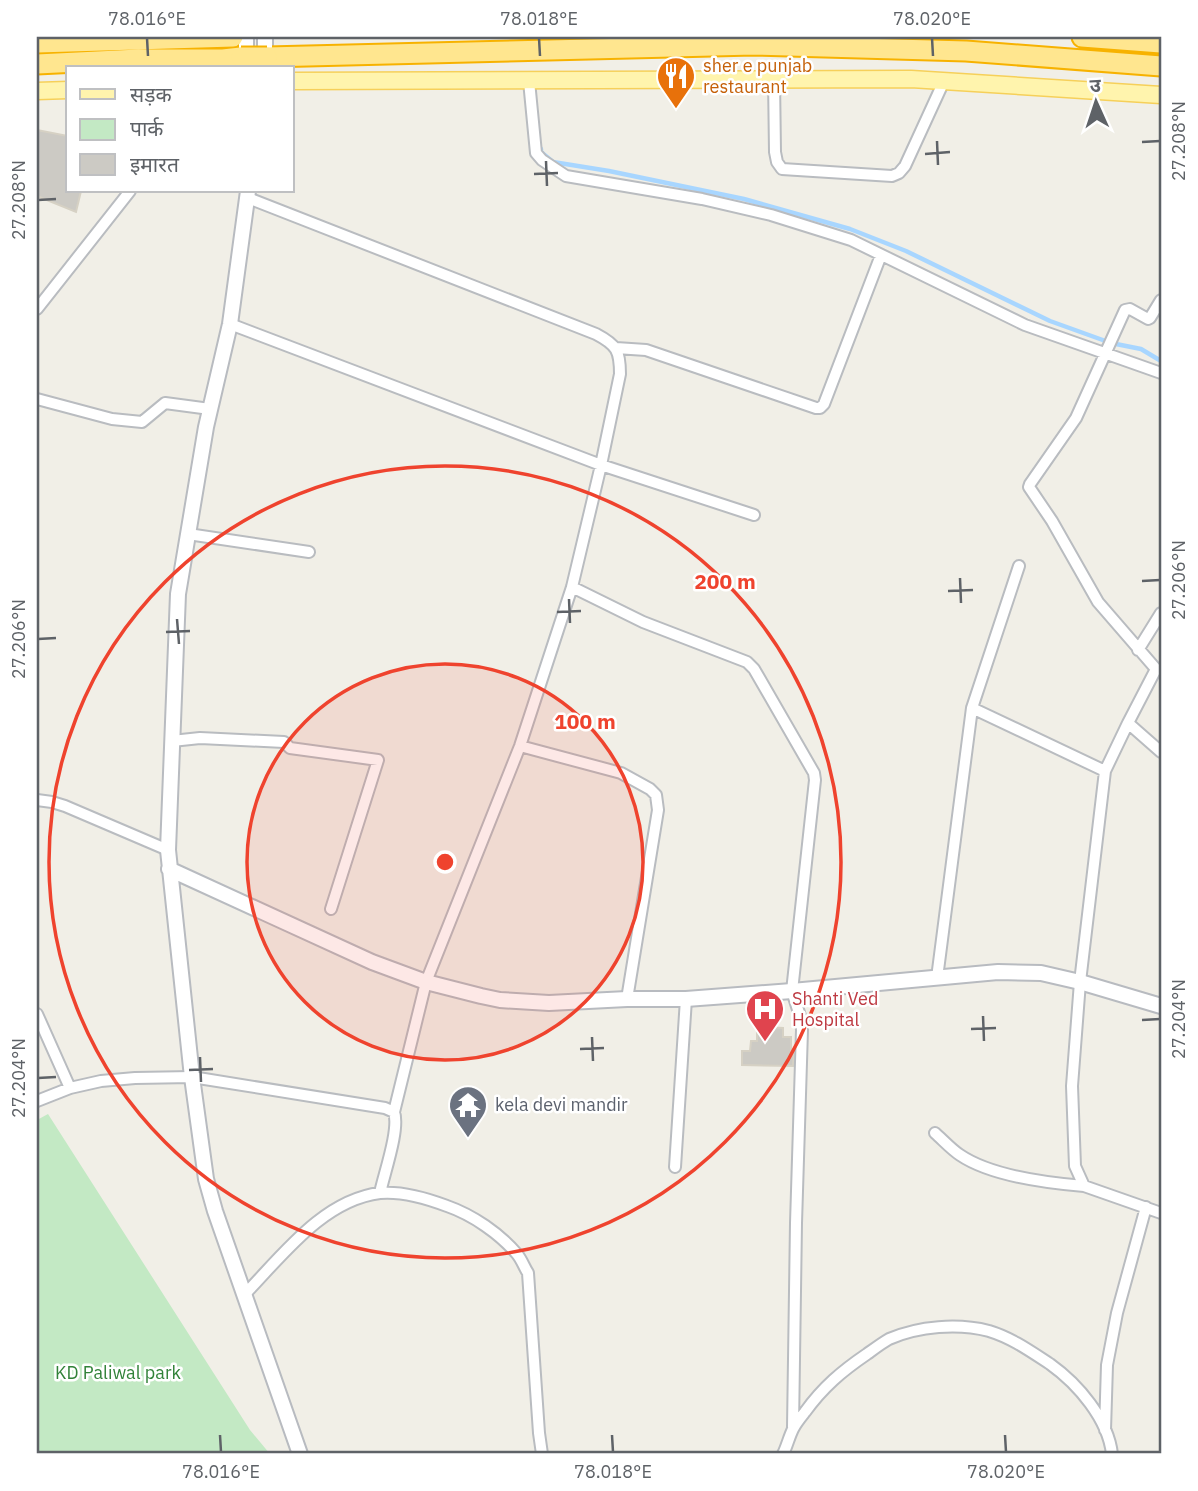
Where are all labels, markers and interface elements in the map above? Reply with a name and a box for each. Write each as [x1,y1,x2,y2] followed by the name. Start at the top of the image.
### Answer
[108,7,186,30] text: 78.016°E
[500,7,578,30] text: 78.018°E
[893,7,971,30] text: 78.020°E
[703,54,812,98] place label: sher e punjab restaurant
[655,55,697,110] restaurant icon: sher e punjab restaurant
[66,66,294,192] legend
[1062,66,1132,136] north arrow
[1089,73,1102,97] text: उ
[130,80,172,108] text: सड़क
[1167,101,1190,181] text: 27.208°N
[130,114,164,142] text: पार्क
[130,150,180,178] text: इमारत
[7,160,30,240] text: 27.208°N
[1167,540,1190,620] text: 27.206°N
[694,567,756,595] text: 200 m
[7,599,30,679] text: 27.206°N
[554,707,616,735] text: 100 m
[433,850,457,874] centre of rings
[1167,979,1190,1059] text: 27.204°N
[792,987,878,1031] place label: Shanti Ved Hospital
[744,988,786,1043] hospital icon: Shanti Ved Hospital
[7,1038,30,1118] text: 27.204°N
[447,1084,489,1139] temple icon: kela devi mandir
[495,1093,628,1116] place label: kela devi mandir
[55,1361,182,1384] park label: KD Paliwal park
[182,1460,260,1483] text: 78.016°E
[574,1460,652,1483] text: 78.018°E
[967,1460,1045,1483] text: 78.020°E

